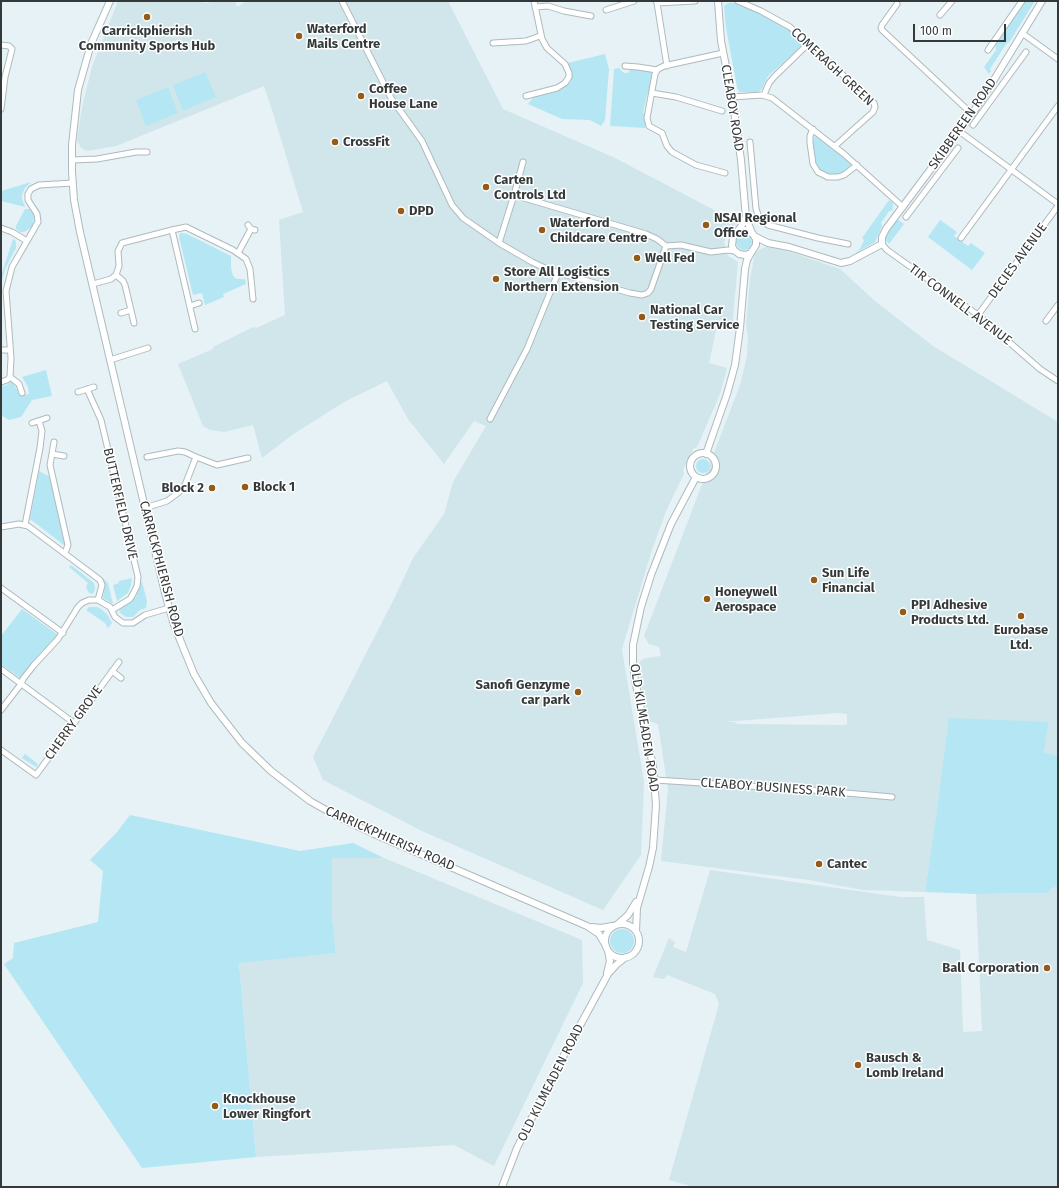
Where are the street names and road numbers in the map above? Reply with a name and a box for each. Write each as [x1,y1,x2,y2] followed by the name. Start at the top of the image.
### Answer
[787,25,877,109] street label: COMERAGH GREEN
[717,63,747,153] street label: CLEABOY ROAD
[926,75,1000,173] street label: SKIBBEREEN ROAD
[985,220,1051,302] street label: DECIES AVENUE
[905,261,1015,349] street label: TIR CONNELL AVENUE
[100,446,140,562] street label: BUTTERFIELD DRIVE
[135,499,187,639] street label: CARRICKPHIERISH ROAD
[626,663,662,793] street label: OLD KILMEADEN ROAD
[42,683,106,763] street label: CHERRY GROVE
[700,775,846,801] street label: CLEABOY BUSINESS PARK
[323,803,457,875] street label: CARRICKPHIERISH ROAD
[515,1022,587,1144] street label: OLD KILMEADEN ROAD

